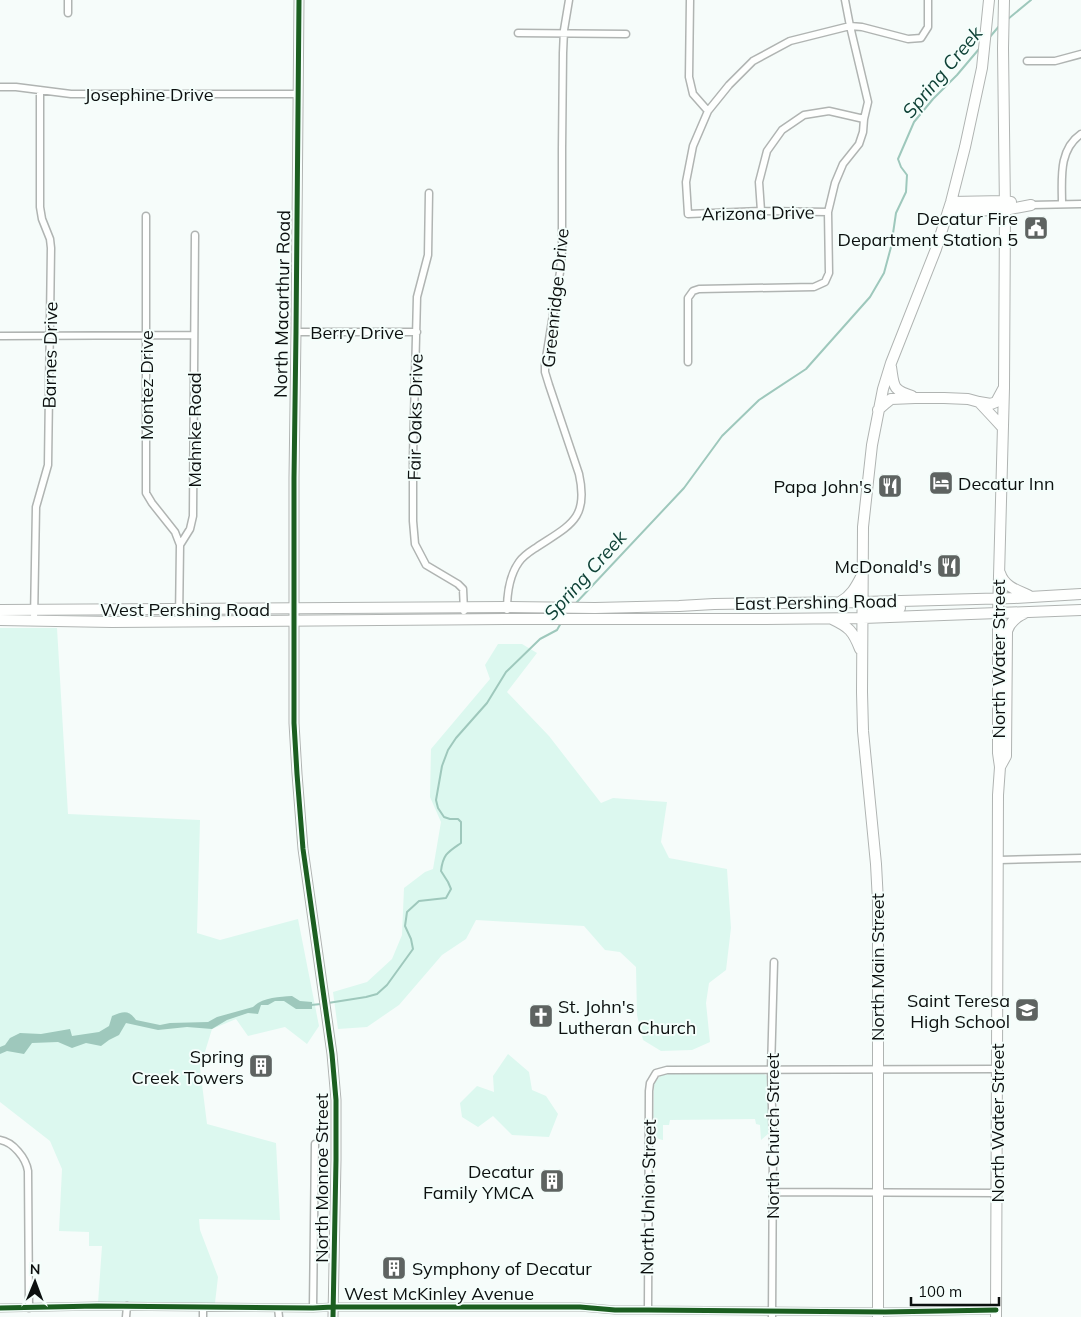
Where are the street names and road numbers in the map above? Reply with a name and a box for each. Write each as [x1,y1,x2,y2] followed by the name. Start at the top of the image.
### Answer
[84,83,214,106] street label: Josephine Drive
[701,201,815,225] street label: Arizona Drive
[269,210,295,398] street label: North Macarthur Road
[536,227,574,369] street label: Greenridge Drive
[38,301,62,409] street label: Barnes Drive
[310,321,404,344] street label: Berry Drive
[135,330,158,440] street label: Montez Drive
[402,353,428,481] street label: Fair Oaks Drive
[183,372,206,488] street label: Mahnke Road
[987,579,1010,739] street label: North Water Street
[734,589,898,615] street label: East Pershing Road
[100,598,270,621] street label: West Pershing Road
[866,893,889,1041] street label: North Main Street
[986,1043,1009,1203] street label: North Water Street
[761,1053,784,1219] street label: North Church Street
[310,1093,333,1263] street label: North Monroe Street
[635,1119,661,1275] street label: North Union Street
[344,1282,534,1305] street label: West McKinley Avenue

